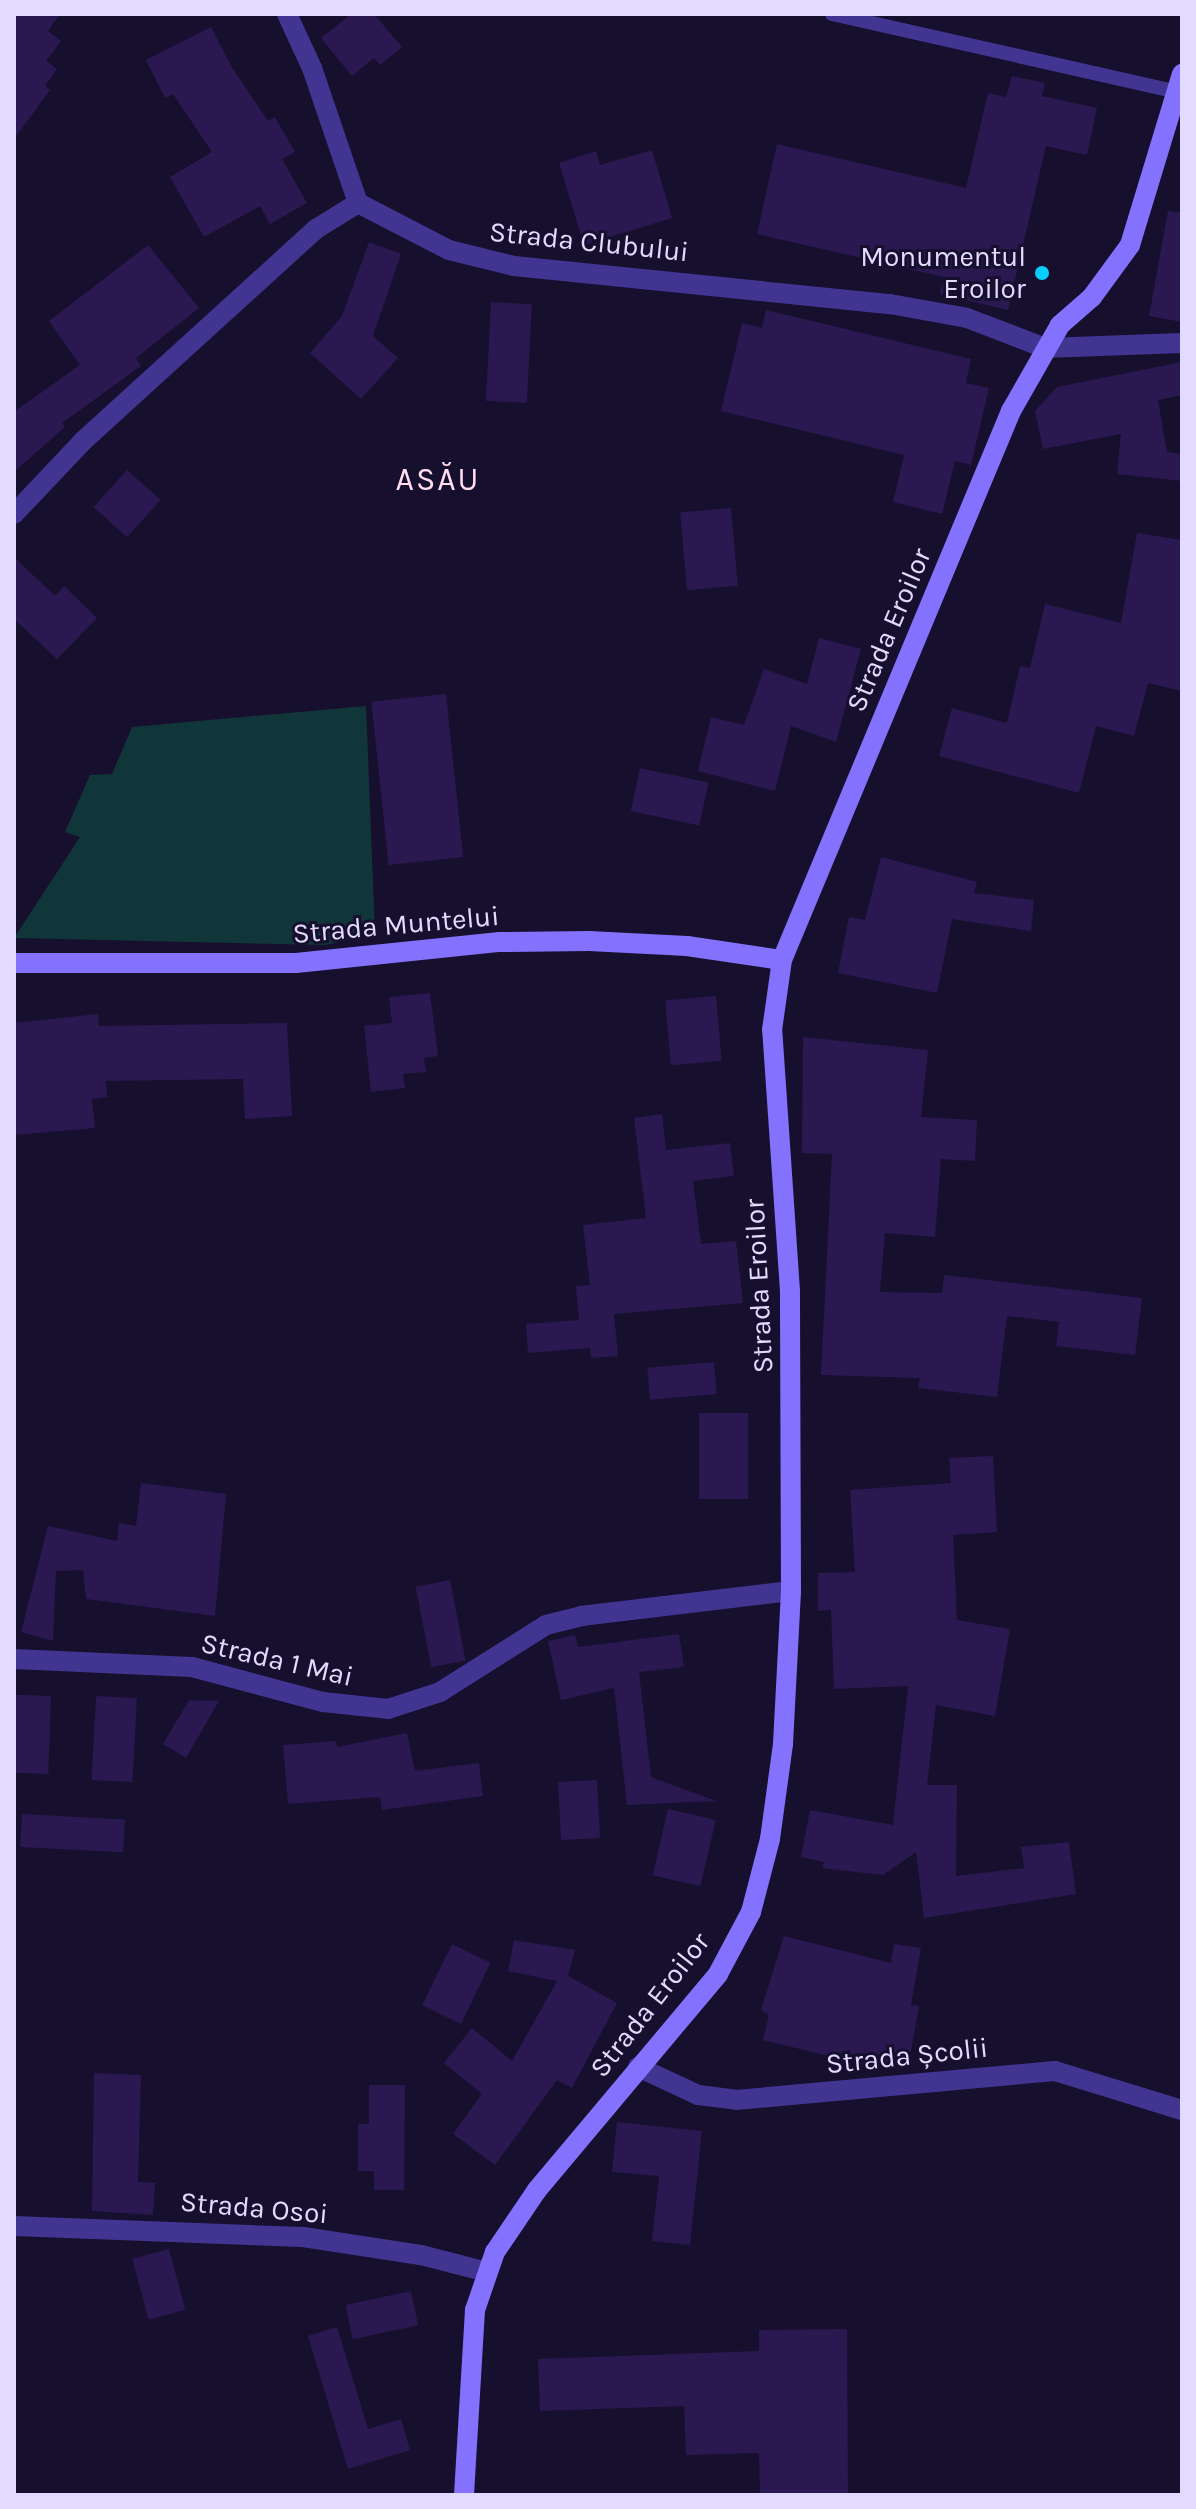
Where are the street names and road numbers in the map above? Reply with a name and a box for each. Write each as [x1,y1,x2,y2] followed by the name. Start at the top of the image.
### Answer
[488,215,690,269] street label: Strada Clubului
[839,543,939,717] street label: Strada Eroilor
[291,899,501,951] street label: Strada Muntelui
[738,1198,780,1374] street label: Strada Eroilor
[198,1626,356,1694] street label: Strada 1 Mai
[583,1926,717,2084] street label: Strada Eroilor
[824,2031,990,2081] street label: Strada Școlii
[179,2185,329,2231] street label: Strada Osoi

